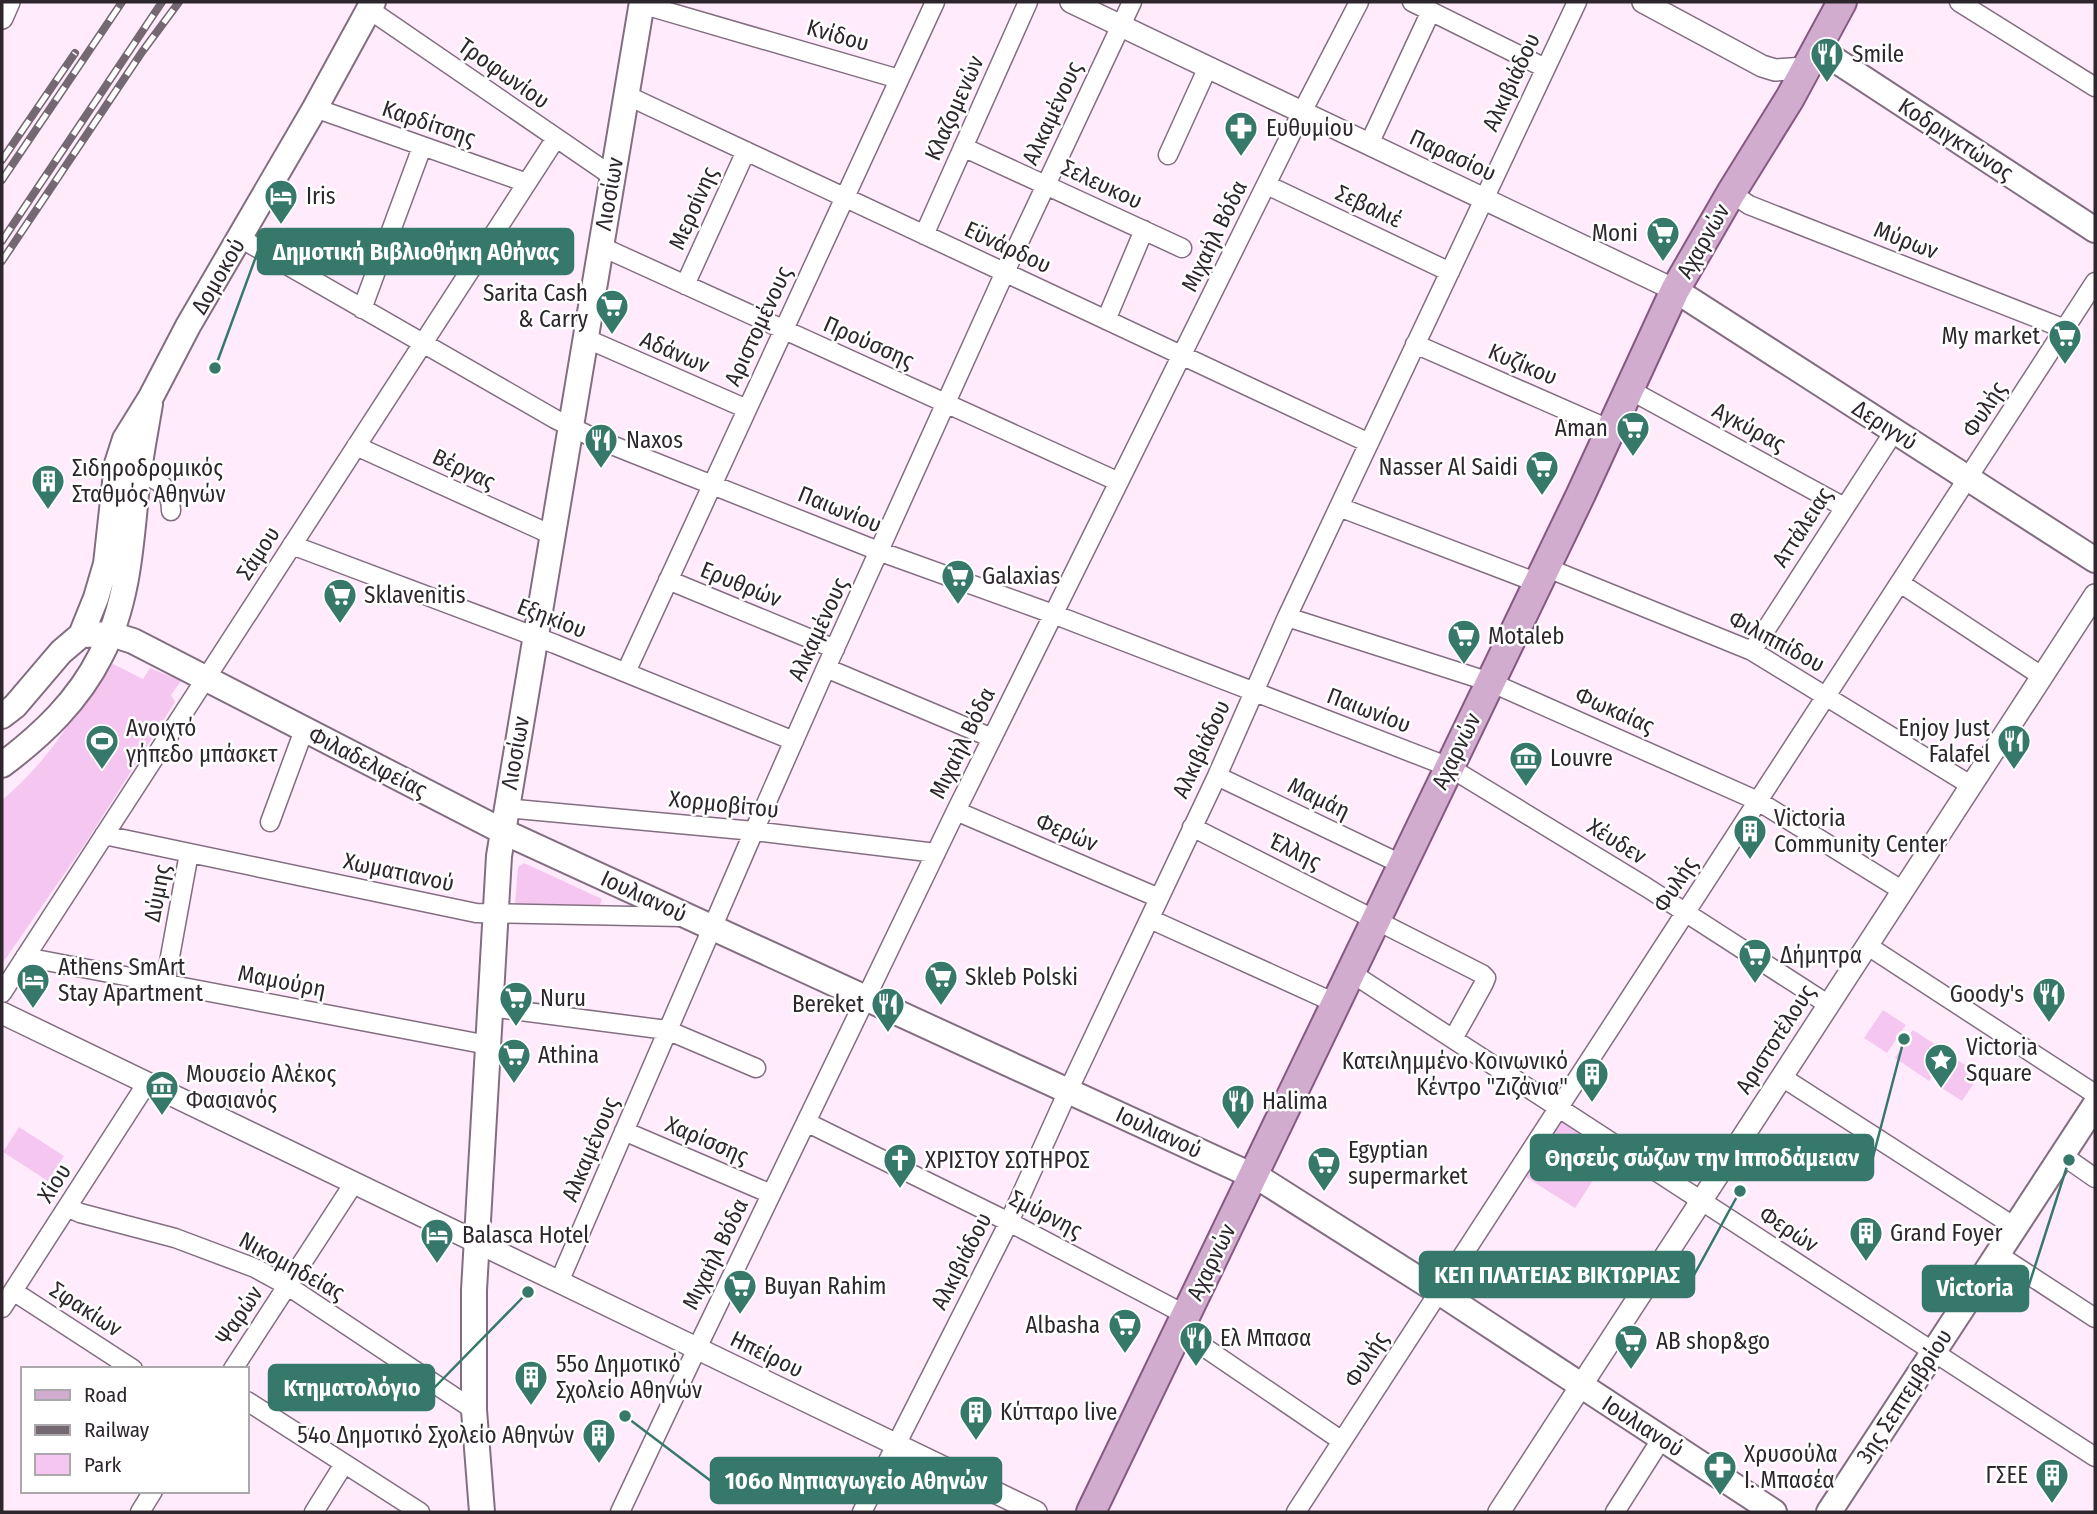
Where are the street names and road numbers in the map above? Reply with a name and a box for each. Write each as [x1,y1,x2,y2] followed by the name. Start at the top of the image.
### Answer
[804,13,872,57] street label: Κνίδου
[1476,28,1546,136] street label: Αλκιβιάδου
[453,31,555,115] street label: Τροφωνίου
[918,51,990,165] street label: Κλαζομενών
[1016,57,1088,169] street label: Αλκαμένους
[1893,91,2019,187] street label: Κοδριγκτώνος
[379,94,480,152] street label: Καρδίτσης
[1405,123,1501,187] street label: Παρασίου
[1057,153,1147,215] street label: Σελευκου
[589,155,629,233] street label: Λιοσίων
[662,162,724,254] street label: Μερσίνης
[1175,176,1253,296] street label: Μιχαήλ Βόδα
[1331,178,1407,234] street label: Σεβαλιέ
[1670,199,1736,283] street label: Αχαρνών
[960,215,1056,279] street label: Εϋνάρδου
[1870,215,1942,265] street label: Μύρων
[185,233,251,319] street label: Δομοκού
[718,261,798,390] street label: Αριστομένους
[819,310,919,374] street label: Προύσσης
[636,325,714,379] street label: Αδάνων
[1484,337,1562,391] street label: Κυζίκου
[1956,376,2012,442] street label: Φυλής
[1847,394,1923,456] street label: Δεριγνύ
[1708,396,1791,458] street label: Αγκύρας
[428,442,500,496] street label: Βέργας
[794,480,886,538] street label: Παιωνίου
[1766,482,1838,572] street label: Αττάλειας
[230,521,286,585] street label: Σάμου
[697,555,785,613] street label: Ερυθρών
[782,573,854,685] street label: Αλκαμένους
[513,592,591,644] street label: Εξηκίου
[1724,604,1830,678] street label: Φιλιππίδου
[1571,680,1659,740] street label: Φωκαίας
[1323,681,1415,739] street label: Παιωνίου
[923,683,1001,803] street label: Μιχαήλ Βόδα
[1166,695,1236,803] street label: Αλκιβιάδου
[1426,708,1486,794] street label: Αχαρνών
[495,714,535,792] street label: Λιοσίων
[304,720,432,804] street label: Φιλαδελφείας
[1283,771,1355,825] street label: Μαμάη
[668,784,780,824] street label: Χορμοβίτου
[1032,807,1102,857] street label: Φερών
[1582,812,1652,870] street label: Χέυδεν
[1264,826,1326,876] street label: Έλλης
[341,847,457,897] street label: Χωματιανού
[1647,851,1703,917] street label: Φυλής
[138,862,176,924] street label: Δύμης
[597,864,691,928] street label: Ιουλιανού
[236,959,328,1003] street label: Μαμούρη
[1729,979,1821,1099] street label: Αριστοτέλους
[555,1092,625,1206] street label: Αλκαμένους
[1112,1100,1206,1164] street label: Ιουλιανού
[661,1110,753,1170] street label: Χαρίσσης
[31,1158,77,1208] street label: Χίου
[1005,1184,1087,1244] street label: Σμύρνης
[676,1194,754,1314] street label: Μιχαήλ Βόδα
[1754,1200,1824,1258] street label: Φερών
[925,1208,997,1314] street label: Αλκιβιάδου
[1181,1219,1241,1305] street label: Αχαρνών
[234,1226,350,1307] street label: Νικομηδείας
[45,1275,127,1343] street label: Σφακίων
[209,1280,269,1350] street label: Ψαρών
[1850,1323,1958,1469] street label: 3ης Σεπτεμβρίου
[726,1324,808,1384] street label: Ηπείρου
[1338,1326,1394,1392] street label: Φυλής
[1597,1389,1689,1463] street label: Ιουλιανού

